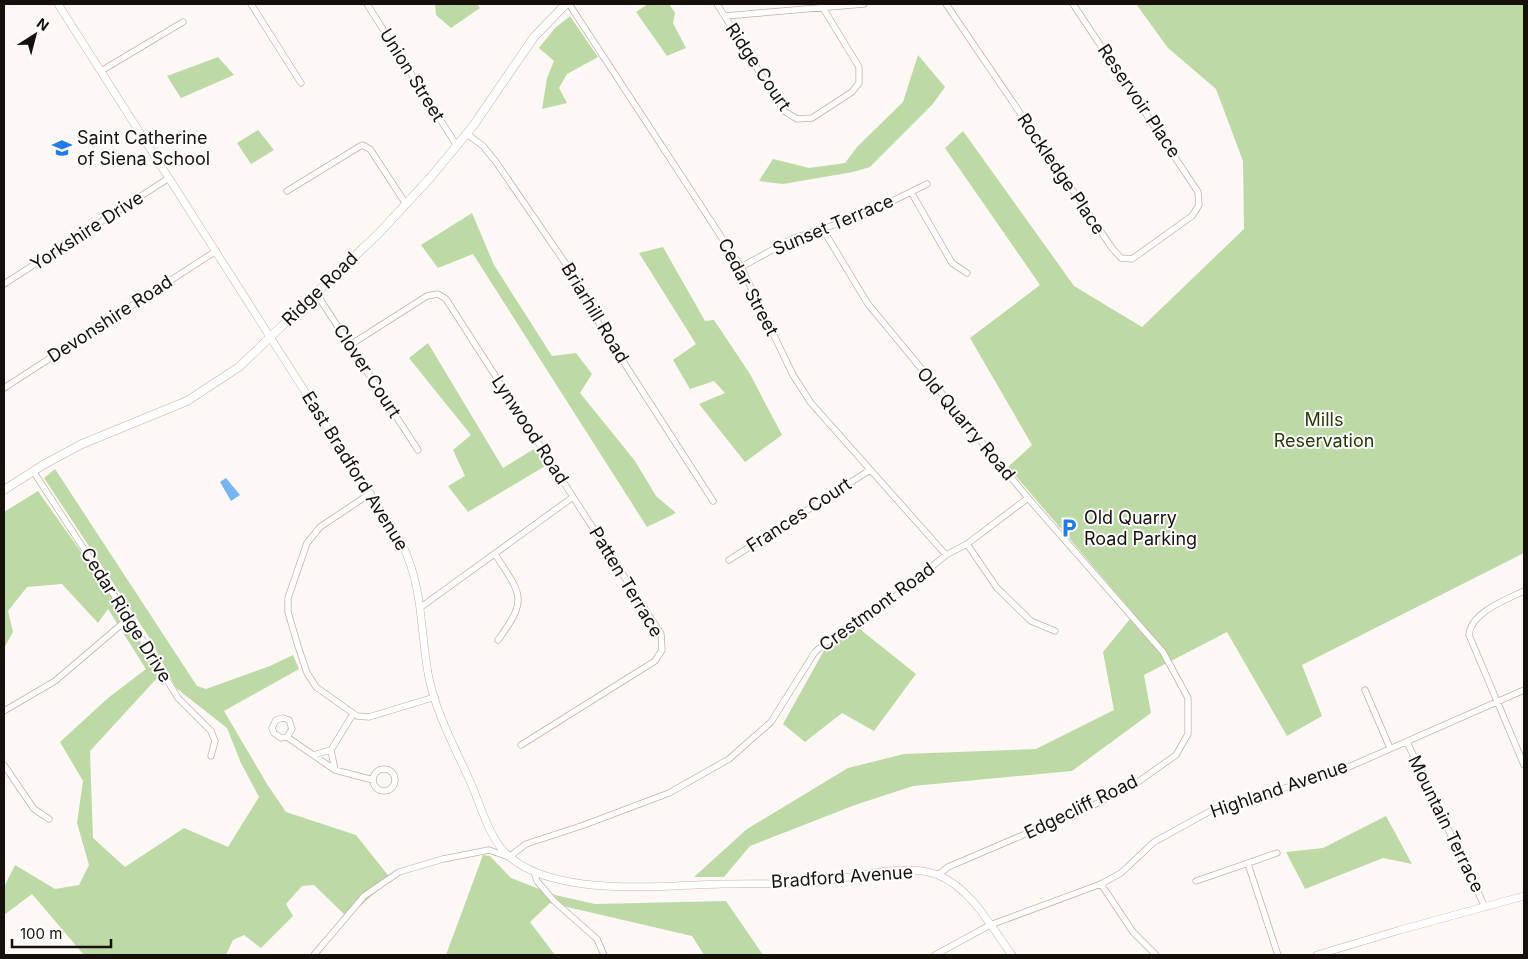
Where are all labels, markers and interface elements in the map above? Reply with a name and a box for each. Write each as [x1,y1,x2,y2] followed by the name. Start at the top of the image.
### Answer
[10,10,60,60] north arrow
[34,14,52,34] text: N
[721,19,795,115] street label: Ridge Court
[376,24,449,125] street label: Union Street
[1094,40,1185,161] street label: Reservoir Place
[1013,109,1110,238] street label: Rockledge Place
[77,127,210,169] place label: Saint Catherine of Siena School
[51,137,73,159] school or university icon: Saint Catherine of Siena School
[27,186,147,275] street label: Yorkshire Drive
[769,190,896,259] street label: Sunset Terrace
[714,234,783,339] street label: Cedar Street
[277,247,362,330] street label: Ridge Road
[557,259,633,366] street label: Briarhill Road
[44,270,176,367] street label: Devonshire Road
[329,320,406,422] street label: Clover Court
[913,363,1020,485] street label: Old Quarry Road
[488,372,573,488] street label: Lynwood Road
[298,387,413,554] street label: East Bradford Avenue
[1274,409,1374,451] park label: Mills Reservation
[742,473,855,556] street label: Frances Court
[1084,507,1197,549] place label: Old Quarry Road Parking
[1058,517,1080,539] parking icon: Old Quarry Road Parking
[585,523,667,640] street label: Patten Terrace
[76,544,176,686] street label: Cedar Ridge Drive
[815,558,938,655] street label: Crestmont Road
[1404,752,1489,896] street label: Mountain Terrace
[1207,755,1350,822] street label: Highland Avenue
[1021,770,1141,843] street label: Edgecliff Road
[770,861,914,892] street label: Bradford Avenue
[12,916,111,948] scale bar
[20,924,62,943] text: 100 m

